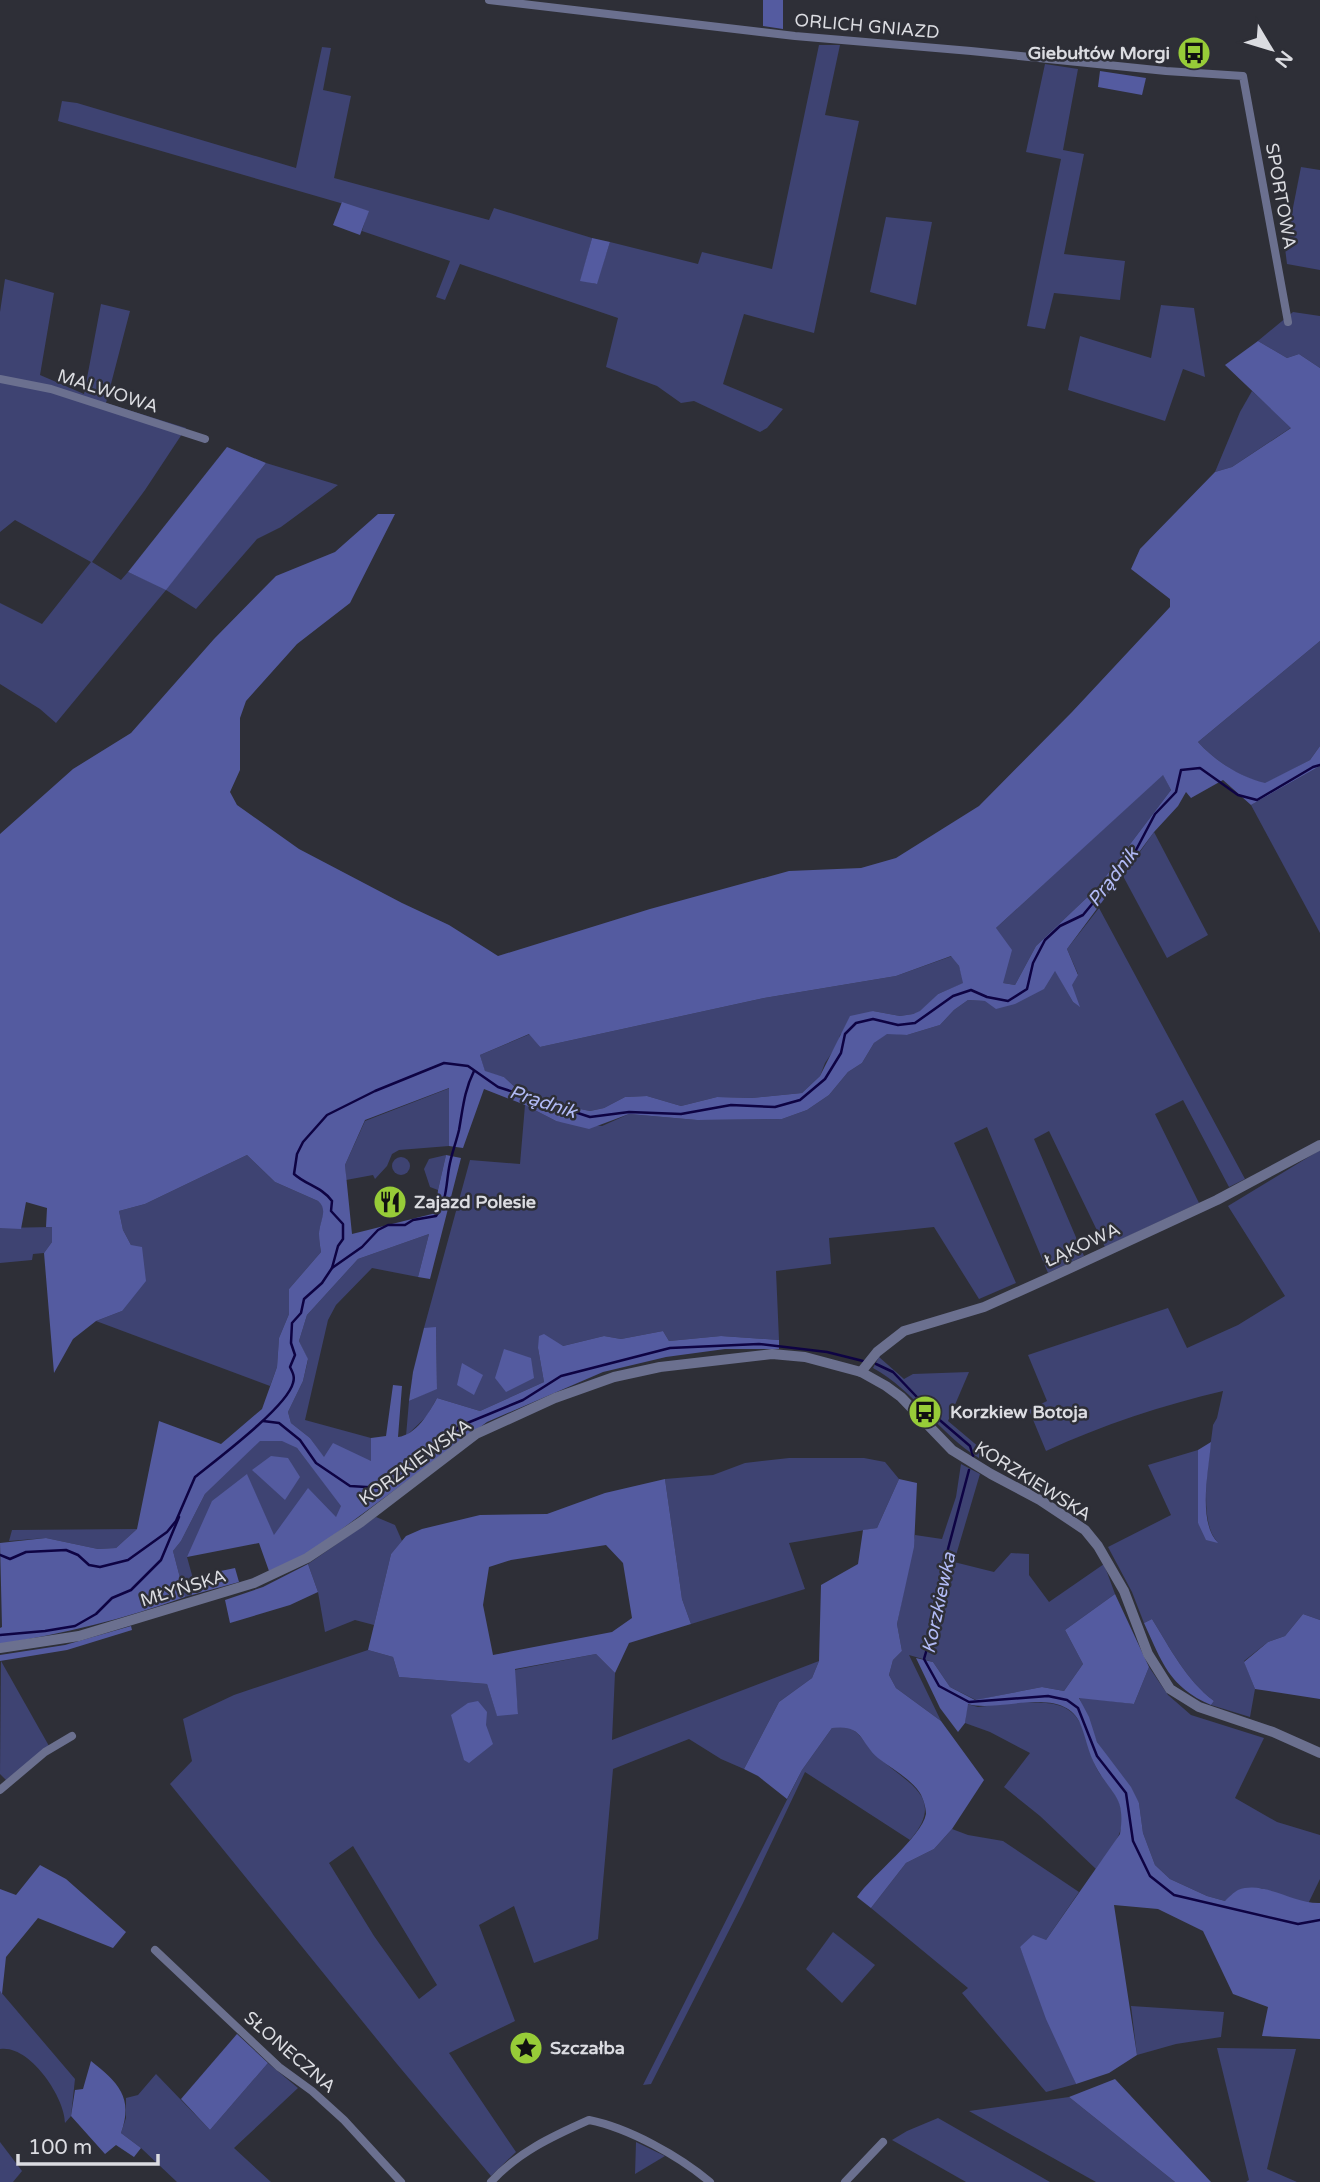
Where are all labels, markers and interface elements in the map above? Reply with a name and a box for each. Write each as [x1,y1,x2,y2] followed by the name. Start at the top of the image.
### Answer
[794,9,940,43] street label: ORLICH GNIAZD
[1236,14,1306,84] north arrow
[1175,34,1213,72] bus stop icon: Giebułtów Morgi
[1028,42,1170,64] place label: Giebułtów Morgi
[1270,46,1297,72] text: N
[1261,141,1301,251] street label: SPORTOWA
[55,364,161,418] street label: MALWOWA
[1083,842,1144,911] water label: Prądnik
[507,1081,581,1124] water label: Prądnik
[371,1183,409,1221] restaurant icon: Zajazd Polesie
[414,1191,536,1213] place label: Zajazd Polesie
[1041,1218,1123,1272] street label: ŁĄKOWA
[906,1393,944,1431] bus stop icon: Korzkiew Botoja
[950,1401,1088,1423] place label: Korzkiew Botoja
[355,1414,475,1510] street label: KORZKIEWSKA
[971,1436,1095,1526] street label: KORZKIEWSKA
[918,1549,961,1656] water label: Korzkiewka
[138,1565,228,1611] street label: MŁYŃSKA
[240,2006,340,2098] street label: SŁONECZNA
[507,2029,545,2067] place icon: Szczałba
[550,2037,625,2059] place label: Szczałba
[18,2122,158,2166] scale bar
[28,2135,92,2160] text: 100 m

